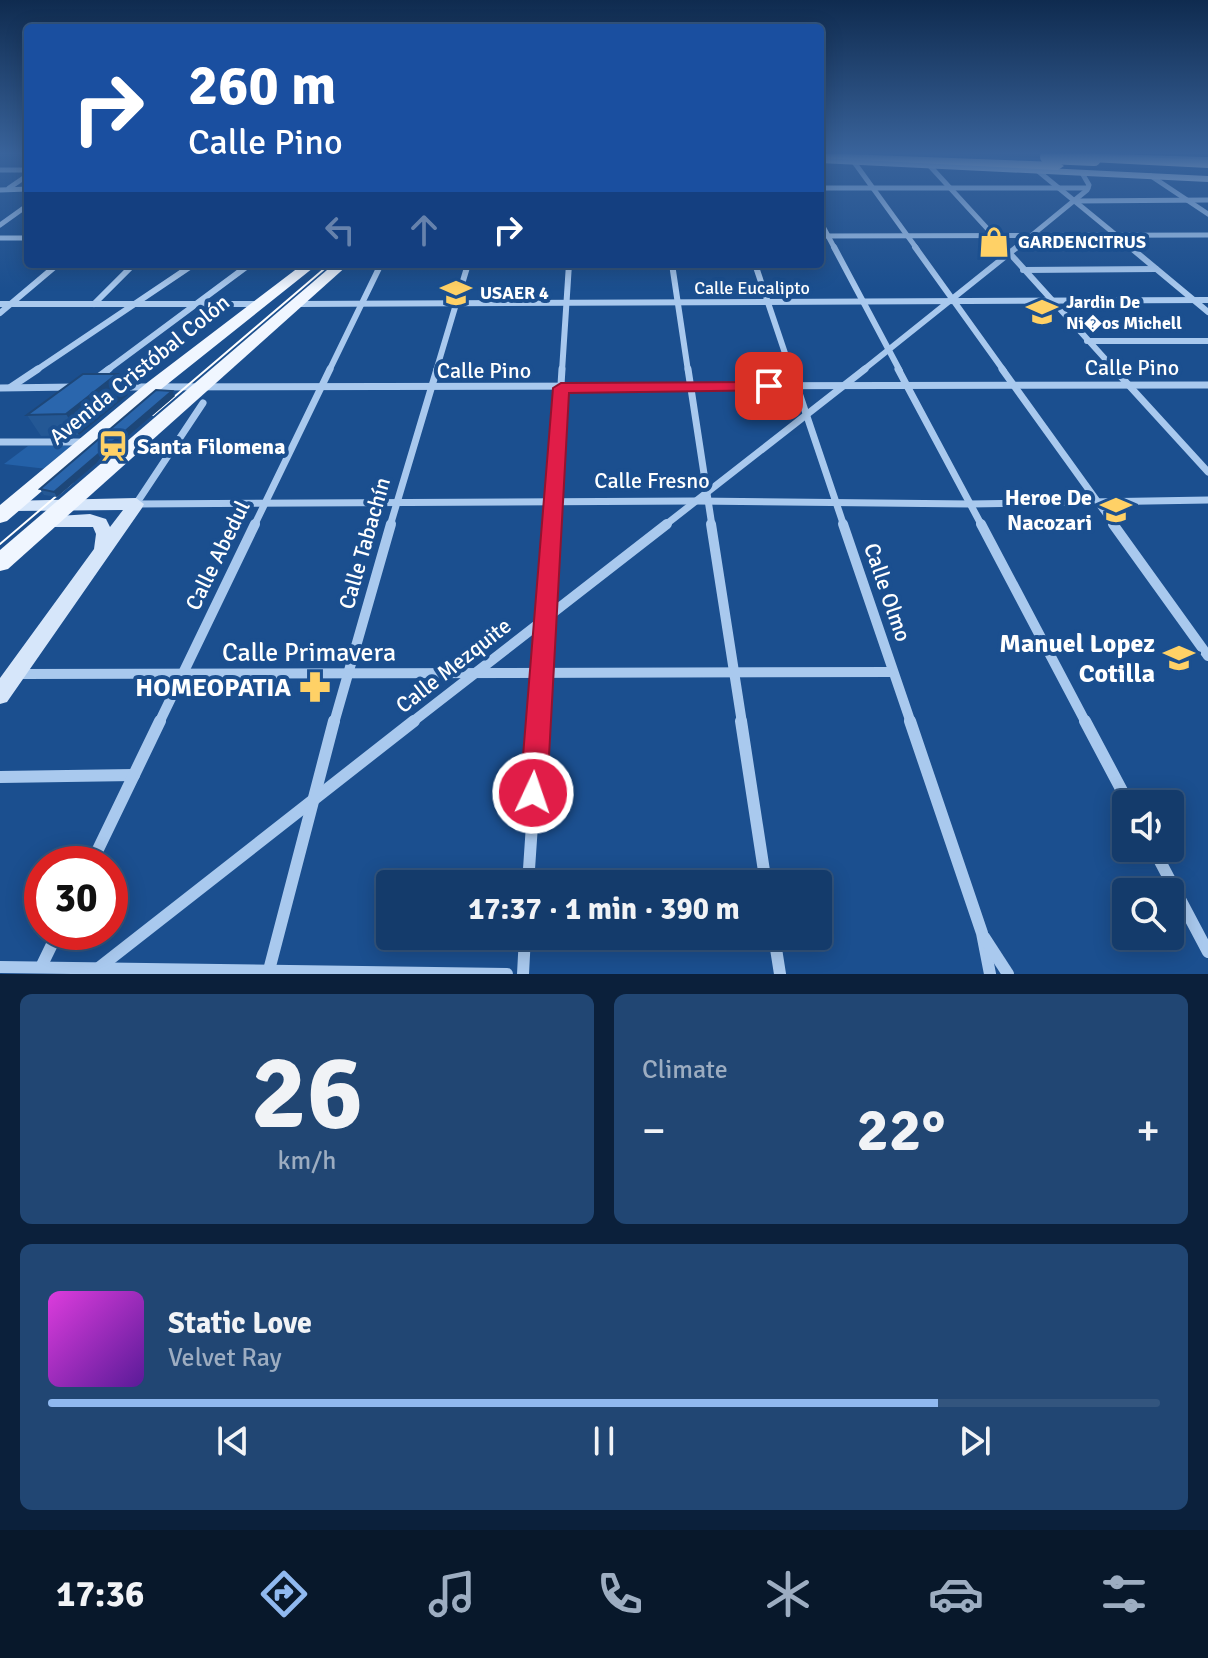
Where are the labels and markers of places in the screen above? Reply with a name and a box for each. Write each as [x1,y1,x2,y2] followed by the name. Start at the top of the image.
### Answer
[977,225,1011,259] shop icon: GARDENCITRUS
[1018,231,1146,253] place label: GARDENCITRUS
[439,276,473,310] school or university icon: USAER 4
[480,282,549,304] place label: USAER 4
[1066,291,1182,334] place label: Jardin De Ni�os Michell
[1025,295,1059,329] school or university icon: Jardin De Ni�os Michell
[735,352,803,420] pin
[96,429,130,463] station icon: Santa Filomena
[137,433,285,460] place label: Santa Filomena
[1005,484,1092,536] place label: Heroe De Nacozari
[1099,493,1133,527] school or university icon: Heroe De Nacozari
[999,628,1155,690] place label: Manuel Lopez Cotilla
[1162,641,1196,675] school or university icon: Manuel Lopez Cotilla
[298,670,332,704] pharmacy icon: HOMEOPATIA
[135,672,291,704] place label: HOMEOPATIA

